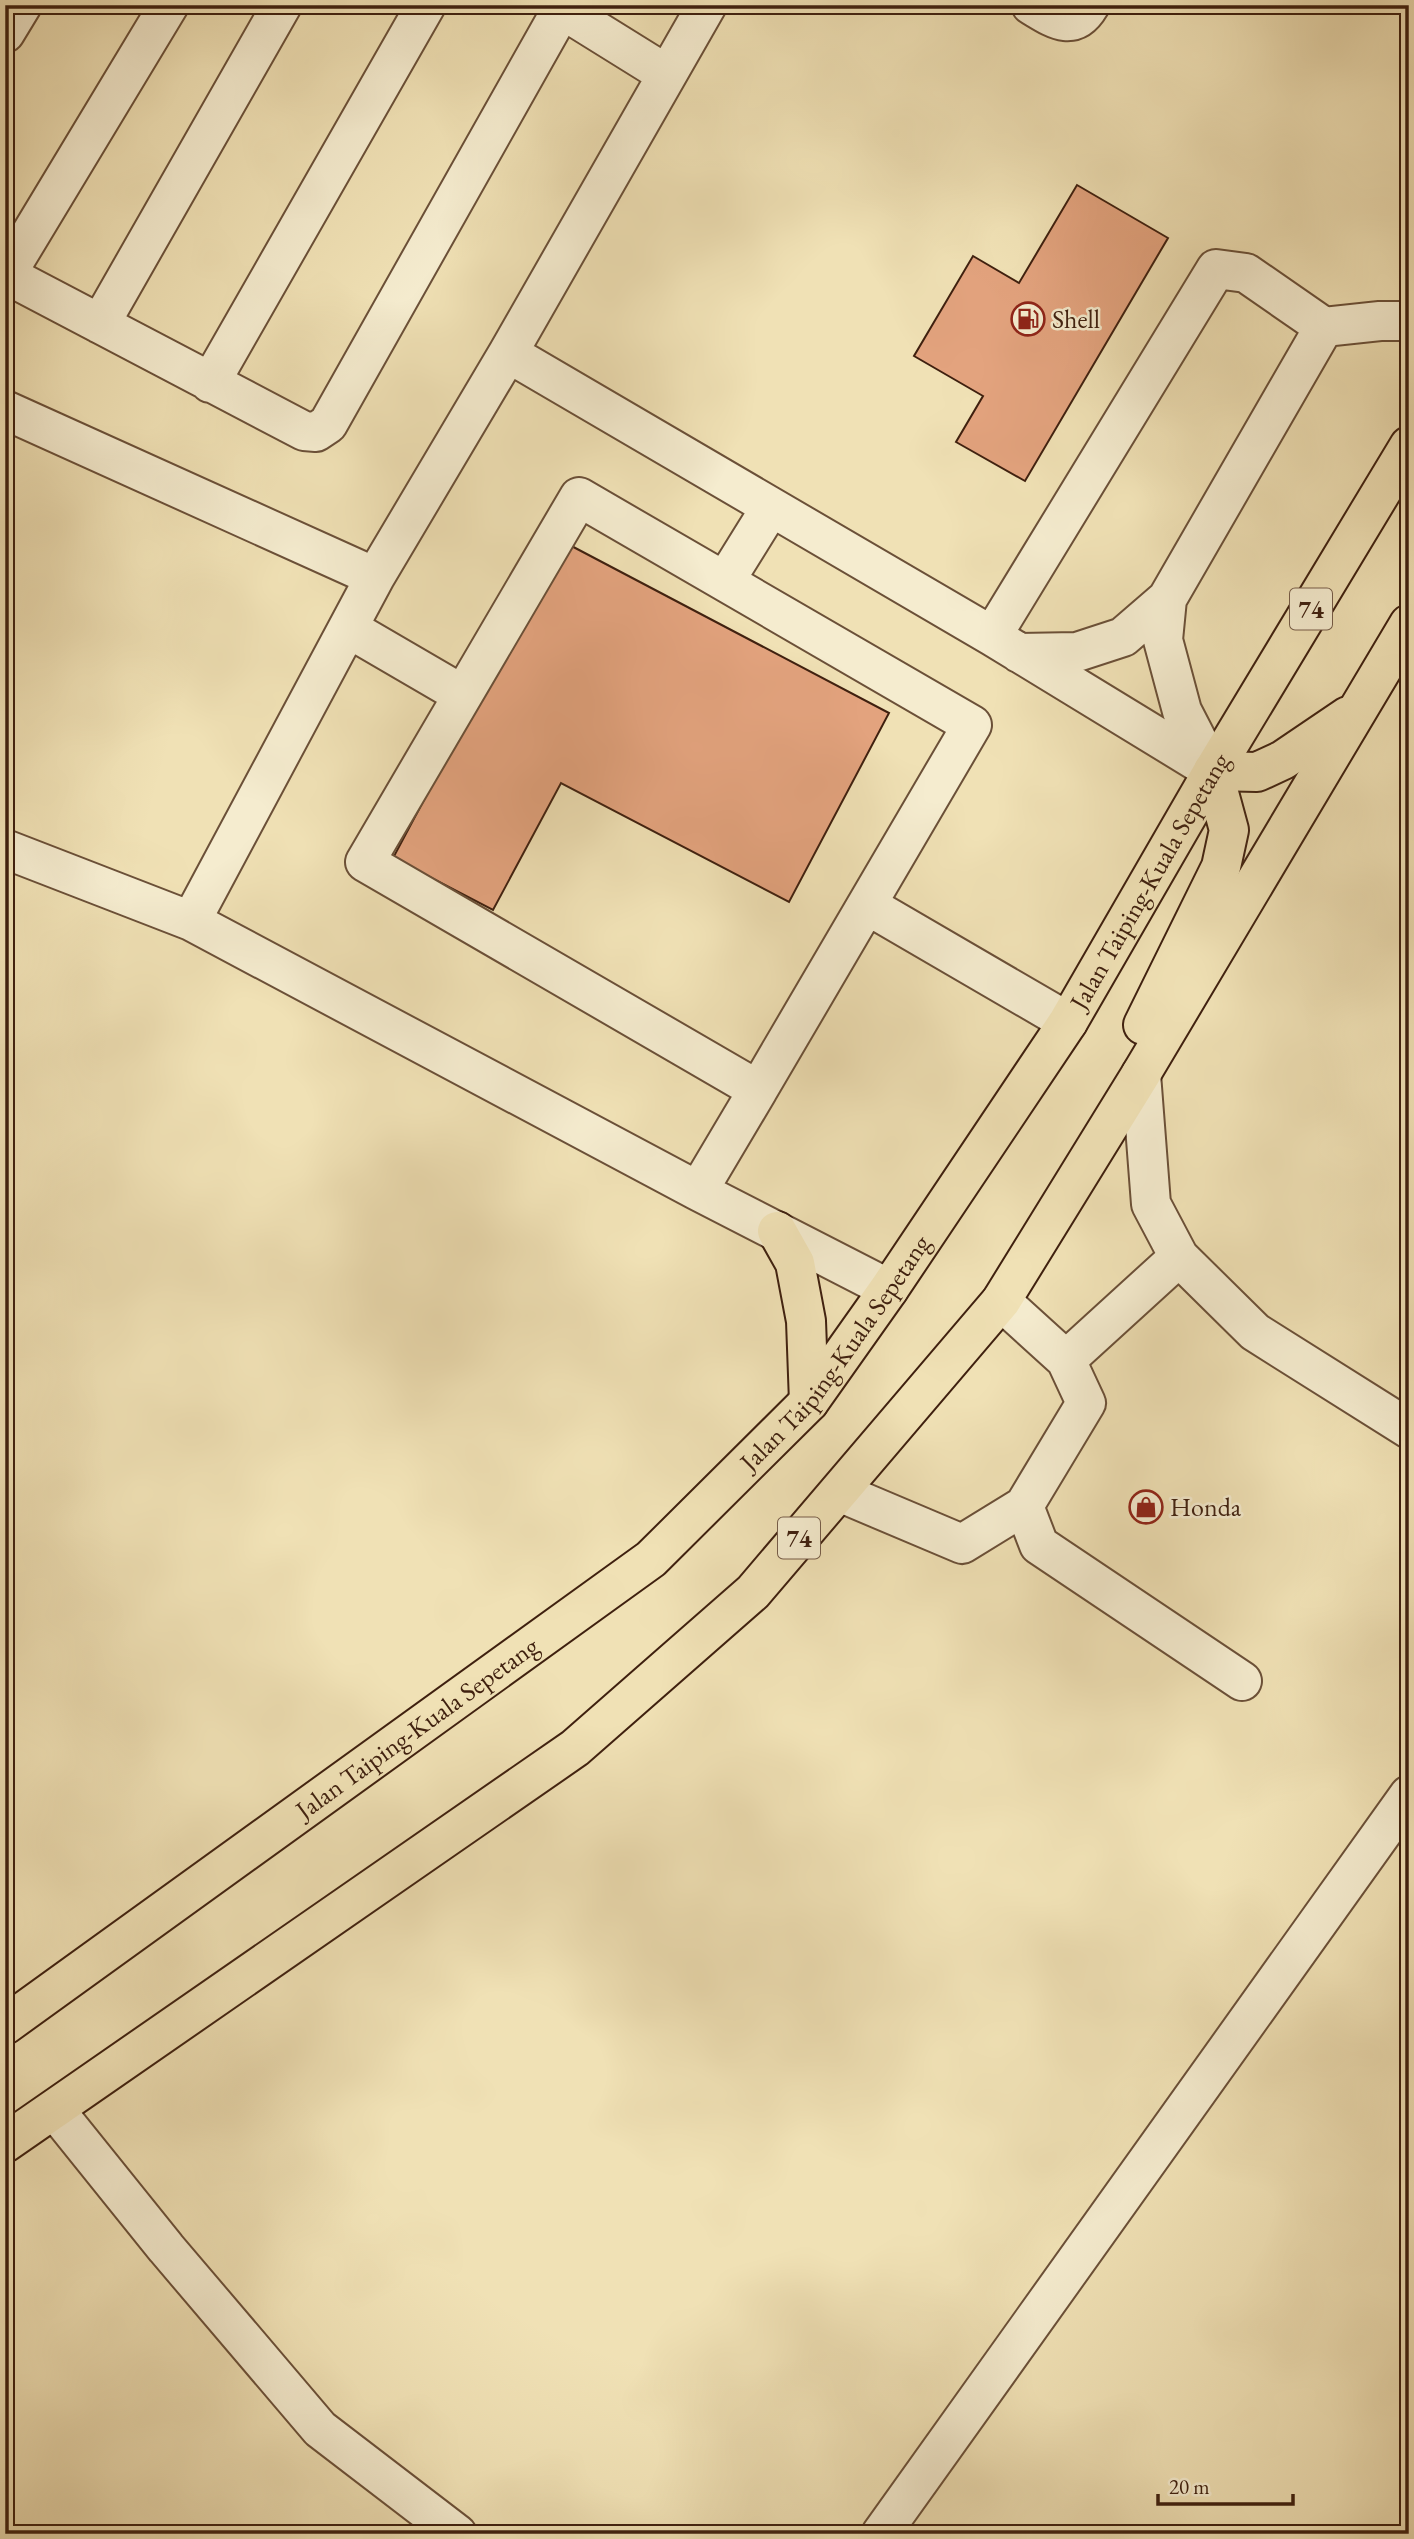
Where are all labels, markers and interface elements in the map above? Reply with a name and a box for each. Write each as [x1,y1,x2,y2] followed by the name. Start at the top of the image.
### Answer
[1009,300,1047,338] fuel station icon: Shell
[1052,302,1100,336] place label: Shell
[1290,588,1332,630] road number: 74
[1061,746,1238,1017] street label: Jalan Taiping-Kuala Sepetang
[731,1227,938,1480] street label: Jalan Taiping-Kuala Sepetang
[1127,1488,1165,1526] shop icon: Honda
[1170,1490,1242,1524] place label: Honda
[778,1518,820,1558] road number: 74
[287,1628,546,1828] street label: Jalan Taiping-Kuala Sepetang
[1158,2462,1293,2506] scale bar
[1169,2473,1210,2500] text: 20 m

